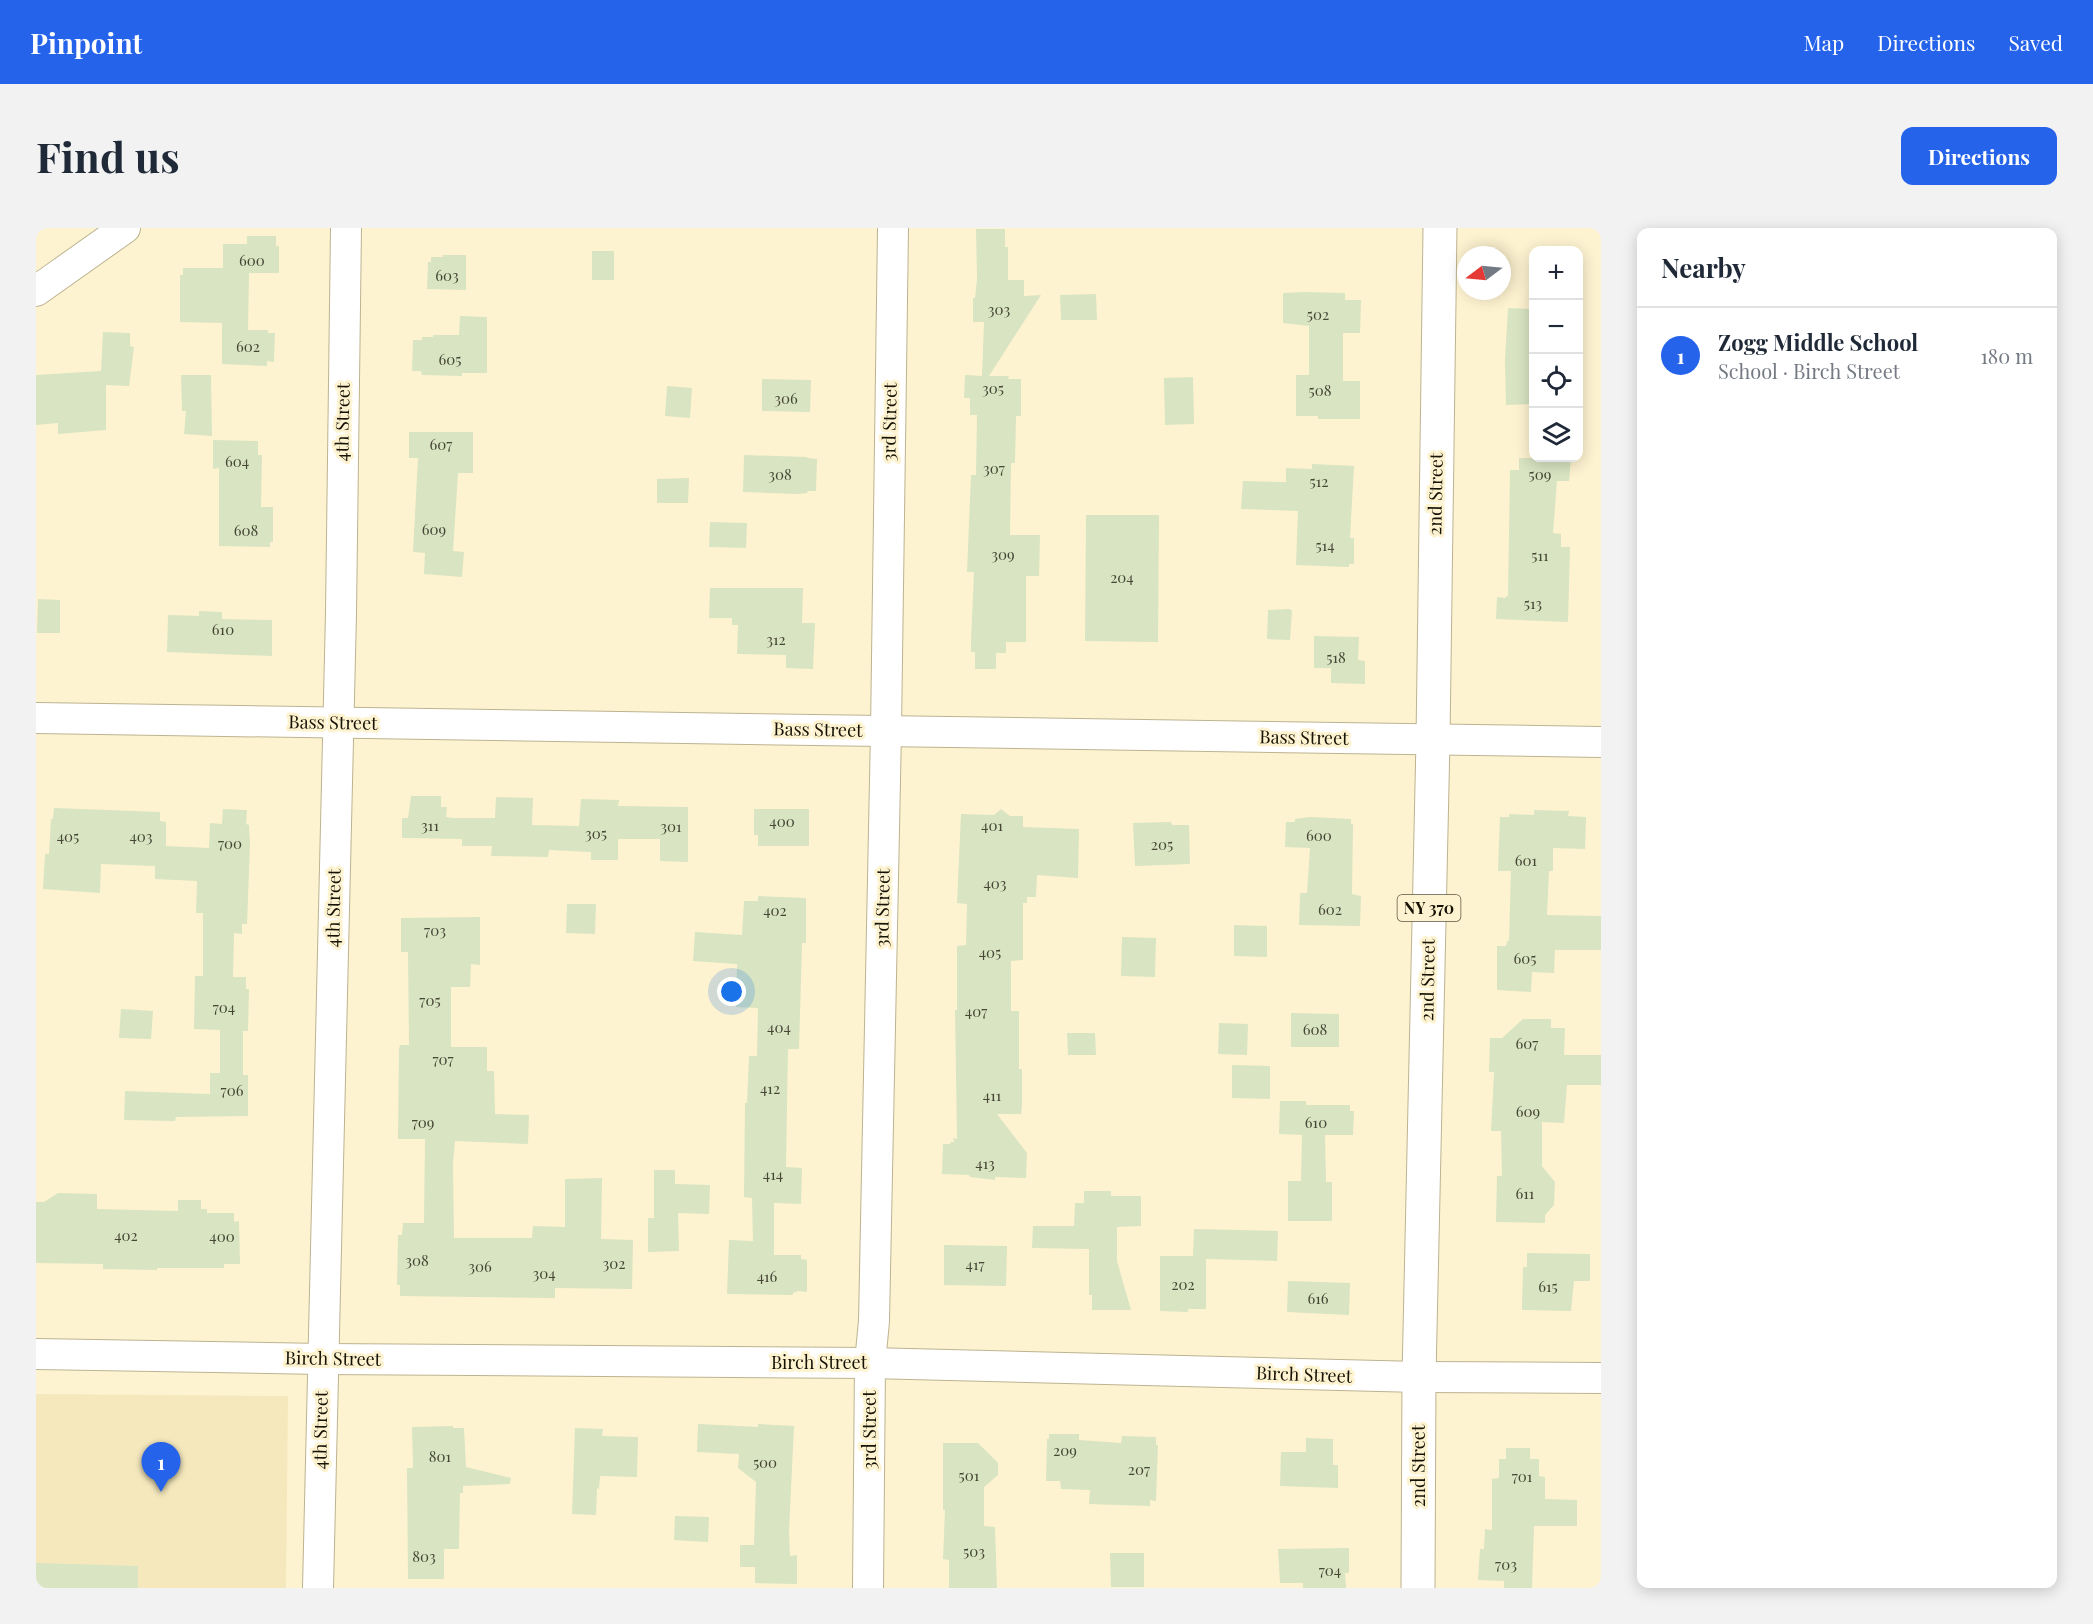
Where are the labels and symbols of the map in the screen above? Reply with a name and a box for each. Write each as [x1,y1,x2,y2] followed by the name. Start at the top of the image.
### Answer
[1457,246,1511,300] north arrow
[239,250,265,270] house number: 600
[435,265,459,285] house number: 603
[988,299,1010,319] house number: 303
[1307,304,1329,324] house number: 502
[236,336,260,356] house number: 602
[439,349,461,369] house number: 605
[982,378,1004,398] house number: 305
[1308,380,1332,400] house number: 508
[329,382,355,462] street label: 4th Street
[876,382,902,462] street label: 3rd Street
[774,388,798,408] house number: 306
[430,434,452,454] house number: 607
[225,451,249,471] house number: 604
[1422,452,1448,536] street label: 2nd Street
[983,458,1005,478] house number: 307
[768,464,792,484] house number: 308
[1529,464,1551,484] house number: 509
[1310,471,1328,491] house number: 512
[422,519,446,539] house number: 609
[234,520,258,540] house number: 608
[1315,535,1335,555] house number: 514
[991,544,1015,564] house number: 309
[1531,545,1549,565] house number: 511
[1110,567,1134,587] house number: 204
[1524,593,1542,613] house number: 513
[212,619,234,639] house number: 610
[766,629,786,649] house number: 312
[1326,647,1346,667] house number: 518
[288,709,378,735] street label: Bass Street
[773,716,863,742] street label: Bass Street
[1259,724,1349,750] street label: Bass Street
[769,811,795,831] house number: 400
[421,815,439,835] house number: 311
[981,815,1003,835] house number: 401
[660,816,682,836] house number: 301
[585,823,607,843] house number: 305
[1306,825,1332,845] house number: 600
[57,826,79,846] house number: 405
[129,826,153,846] house number: 403
[218,833,242,853] house number: 700
[1151,834,1173,854] house number: 205
[1515,850,1538,870] house number: 601
[320,868,346,948] street label: 4th Street
[869,868,895,948] street label: 3rd Street
[983,873,1007,893] house number: 403
[1398,895,1460,921] road number: NY 370
[1318,899,1342,919] house number: 602
[763,900,787,920] house number: 402
[424,920,446,940] house number: 703
[1414,938,1440,1022] street label: 2nd Street
[979,942,1001,962] house number: 405
[1514,948,1536,968] house number: 605
[717,977,746,1006] your location
[419,990,441,1010] house number: 705
[213,997,235,1017] house number: 704
[965,1001,987,1021] house number: 407
[767,1017,791,1037] house number: 404
[1303,1019,1327,1039] house number: 608
[1516,1033,1538,1053] house number: 607
[432,1049,454,1069] house number: 707
[760,1078,780,1098] house number: 412
[221,1080,244,1100] house number: 706
[983,1085,1002,1105] house number: 411
[1516,1101,1540,1121] house number: 609
[412,1112,434,1132] house number: 709
[1305,1112,1327,1132] house number: 610
[975,1153,995,1173] house number: 413
[763,1164,783,1184] house number: 414
[1516,1183,1535,1203] house number: 611
[114,1225,138,1245] house number: 402
[209,1226,235,1246] house number: 400
[405,1250,429,1270] house number: 308
[603,1253,625,1273] house number: 302
[965,1254,985,1274] house number: 417
[468,1256,492,1276] house number: 306
[532,1263,556,1283] house number: 304
[757,1266,778,1286] house number: 416
[1171,1274,1195,1294] house number: 202
[1538,1276,1558,1296] house number: 615
[1307,1288,1329,1308] house number: 616
[285,1345,382,1371] street label: Birch Street
[771,1350,868,1374] street label: Birch Street
[1256,1360,1353,1388] street label: Birch Street
[307,1390,333,1470] street label: 4th Street
[857,1390,881,1470] street label: 3rd Street
[1406,1424,1430,1507] street label: 2nd Street
[1053,1440,1077,1460] house number: 209
[142,1442,180,1492] pin: 1
[429,1446,452,1466] house number: 801
[753,1452,777,1472] house number: 500
[1128,1459,1150,1479] house number: 207
[959,1465,980,1485] house number: 501
[1512,1466,1533,1486] house number: 701
[963,1541,985,1561] house number: 503
[412,1546,436,1566] house number: 803
[1495,1554,1517,1574] house number: 703
[1319,1560,1341,1580] house number: 704

